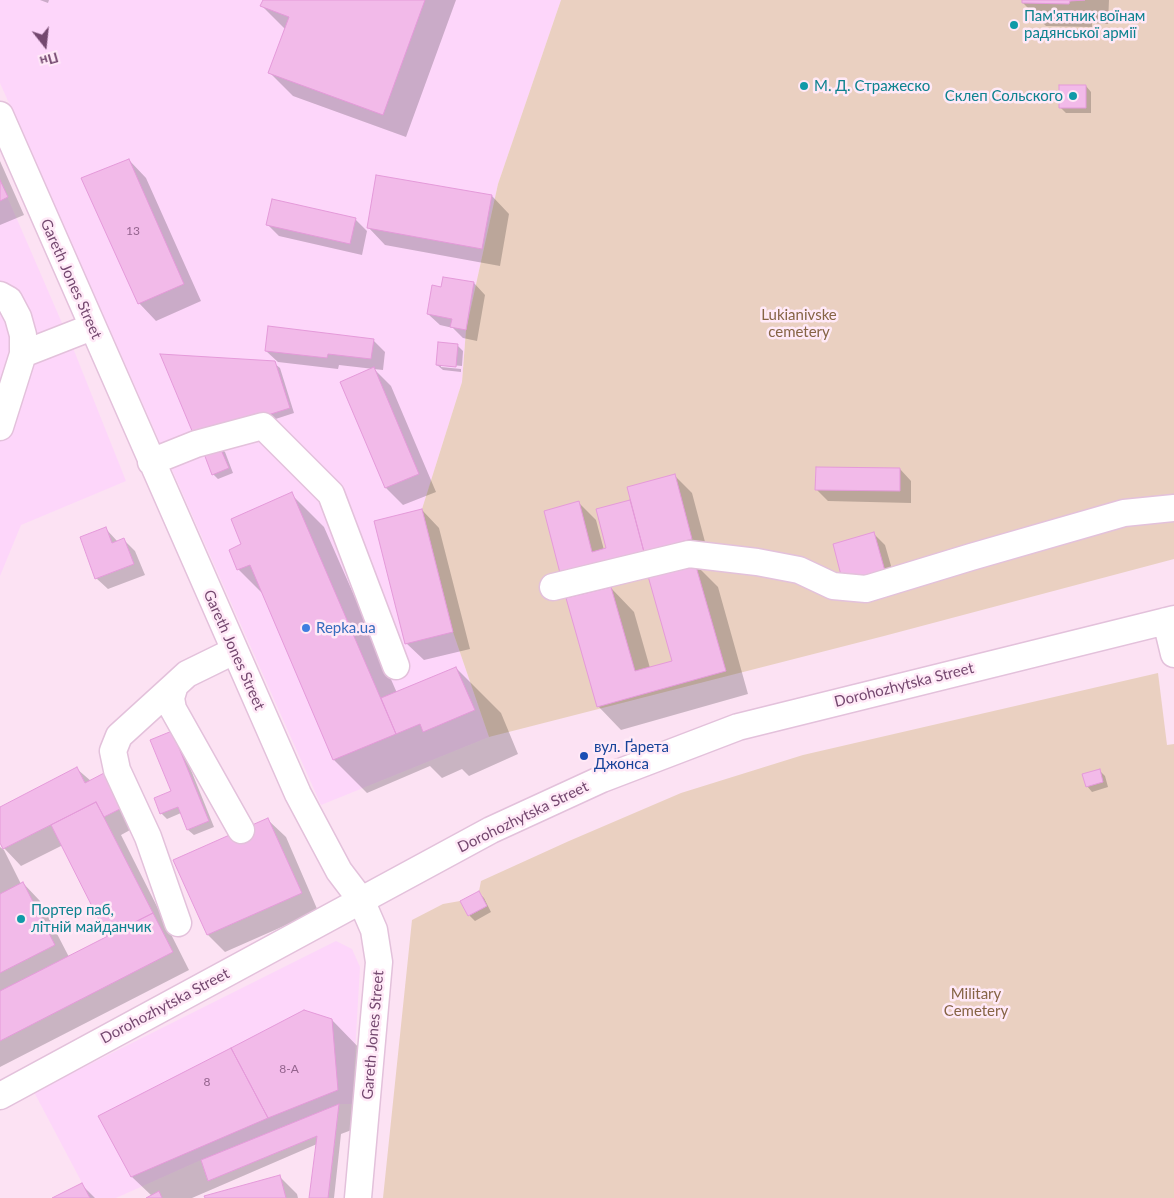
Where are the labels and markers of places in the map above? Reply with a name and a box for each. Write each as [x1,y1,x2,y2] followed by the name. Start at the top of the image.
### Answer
[1024,7,1145,42] place label: Пам'ятник воїнам радянської армії
[1008,19,1020,31] marker: Пам'ятник воїнам радянської армії
[814,77,930,95] place label: М. Д. Стражеско
[798,80,810,92] marker: М. Д. Стражеско
[945,87,1063,105] place label: Склеп Сольского
[1067,90,1079,102] marker: Склеп Сольского
[316,619,376,637] place label: Repka.ua
[300,622,312,634] marker: Repka.ua
[594,738,669,773] place label: вул. Ґарета Джонса
[578,750,590,762] marker: вул. Ґарета Джонса
[31,901,151,936] place label: Портер паб, літній майданчик
[15,913,27,925] marker: Портер паб, літній майданчик

